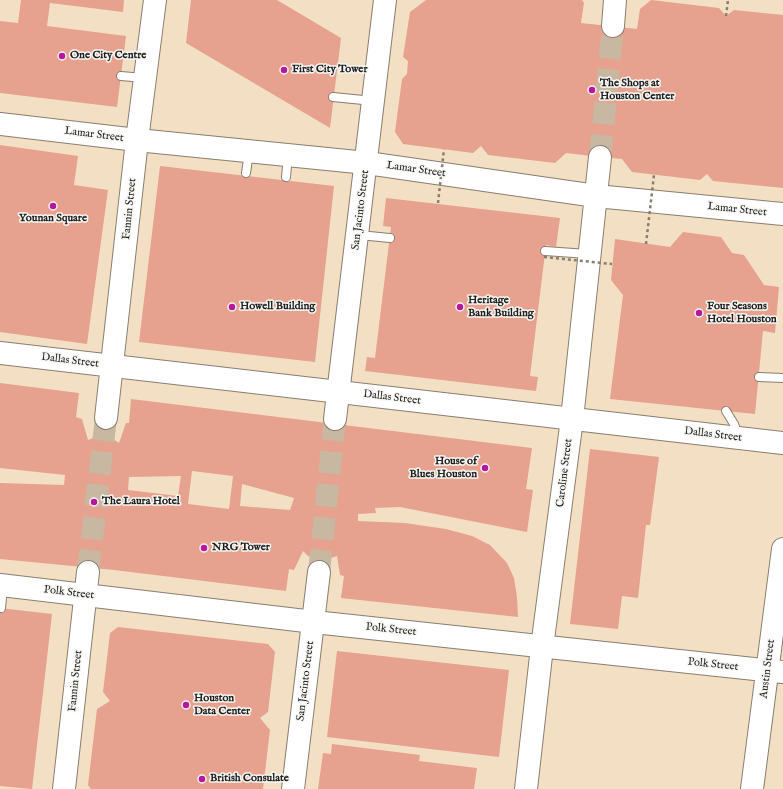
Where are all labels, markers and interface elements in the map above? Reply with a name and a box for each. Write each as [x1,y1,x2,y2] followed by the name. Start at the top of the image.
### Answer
[70,49,146,63] place label: One City Centre
[57,51,67,61] marker: One City Centre
[292,63,367,77] place label: First City Tower
[279,65,289,75] marker: First City Tower
[600,77,674,103] place label: The Shops at Houston Center
[587,85,597,95] marker: The Shops at Houston Center
[64,125,124,145] street label: Lamar Street
[386,159,446,181] street label: Lamar Street
[350,169,372,251] street label: San Jacinto Street
[120,178,140,240] street label: Fannin Street
[707,200,767,220] street label: Lamar Street
[48,201,58,211] marker: Younan Square
[19,212,87,226] place label: Younan Square
[468,294,534,320] place label: Heritage Bank Building
[240,300,315,314] place label: Howell Building
[707,300,777,326] place label: Four Seasons Hotel Houston
[227,302,237,312] marker: Howell Building
[455,302,465,312] marker: Heritage Bank Building
[694,308,704,318] marker: Four Seasons Hotel Houston
[40,351,100,371] street label: Dallas Street
[362,388,422,408] street label: Dallas Street
[683,425,743,445] street label: Dallas Street
[554,438,576,508] street label: Caroline Street
[410,455,477,481] place label: House of Blues Houston
[480,463,490,473] marker: House of Blues Houston
[102,495,180,509] place label: The Laura Hotel
[89,497,99,507] marker: The Laura Hotel
[212,541,270,555] place label: NRG Tower
[199,543,209,553] marker: NRG Tower
[43,583,95,603] street label: Polk Street
[365,621,417,639] street label: Polk Street
[758,639,778,699] street label: Austin Street
[295,640,317,722] street label: San Jacinto Street
[66,650,86,712] street label: Fannin Street
[687,656,739,674] street label: Polk Street
[194,692,250,718] place label: Houston Data Center
[181,700,191,710] marker: Houston Data Center
[210,772,289,786] place label: British Consulate
[197,774,207,784] marker: British Consulate

